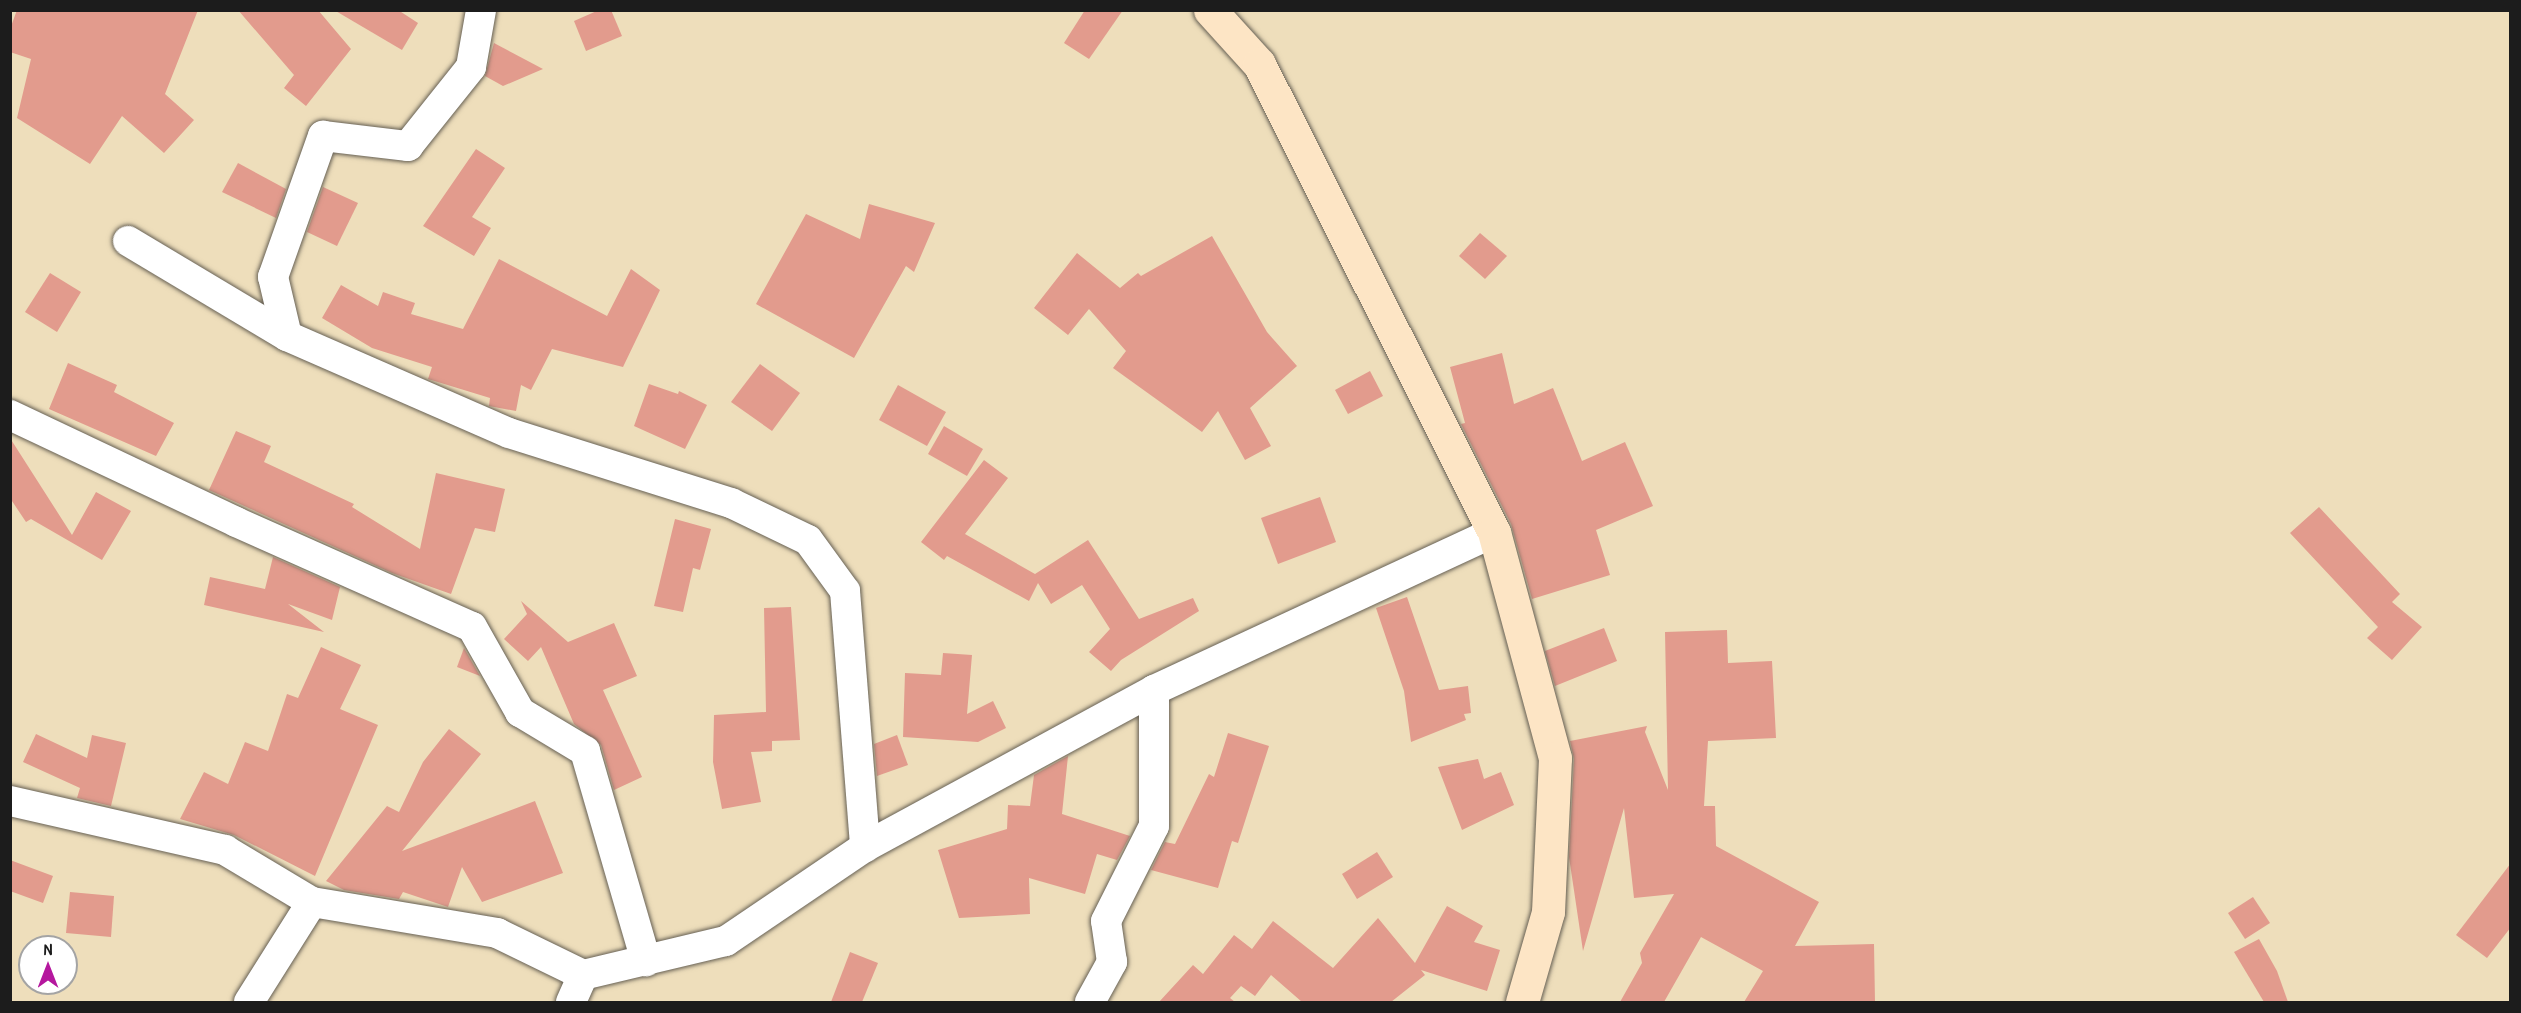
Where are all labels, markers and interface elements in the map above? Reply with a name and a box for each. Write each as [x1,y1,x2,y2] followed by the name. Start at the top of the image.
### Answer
[18,935,78,995] north arrow
[44,938,52,960] text: N

